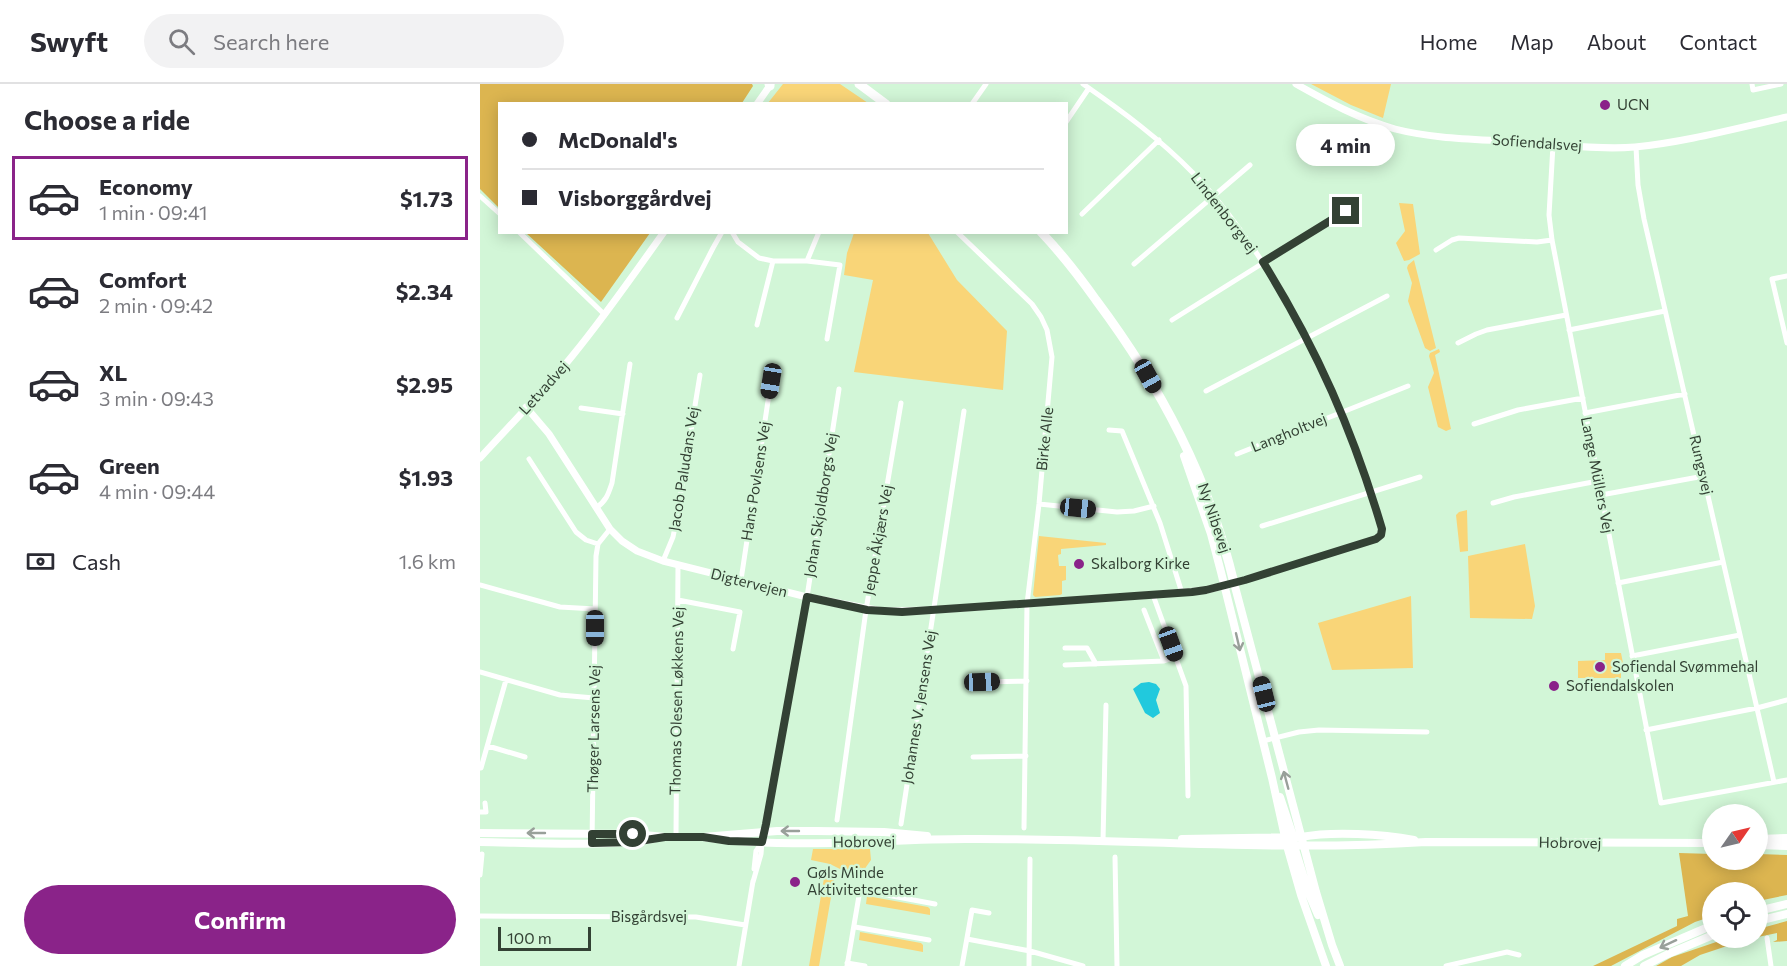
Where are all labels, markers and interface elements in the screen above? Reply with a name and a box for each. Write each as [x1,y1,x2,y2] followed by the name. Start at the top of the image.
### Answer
[144,14,564,68] search box
[30,24,108,58] text: Swyft
[165,25,198,58] icon: search
[213,28,329,55] text: Search here
[1420,29,1477,54] text: Home
[1510,29,1554,54] text: Map
[1587,29,1646,54] text: About
[1679,29,1757,54] text: Contact
[1617,95,1650,113] place label: UCN
[1598,98,1612,112] marker: UCN
[24,103,190,136] text: Choose a ride
[1296,124,1396,166] callout: 4 min
[558,126,677,153] text: McDonald's
[1491,130,1583,154] street label: Sofiendalsvej
[1320,133,1371,157] text: 4 min
[1188,168,1262,256] street label: Lindenborgvej
[27,171,81,225] icon: car
[99,173,193,200] text: Economy
[558,184,712,211] text: Visborggårdvej
[400,185,453,212] text: $1.73
[1332,197,1359,224] route end
[99,200,208,224] text: 1 min · 09:41
[27,264,81,318] icon: car
[99,266,187,293] text: Comfort
[396,278,453,305] text: $2.34
[99,293,213,317] text: 2 min · 09:42
[1131,356,1165,396] car
[27,357,81,411] icon: car
[515,357,572,418] street label: Letvadvej
[99,359,127,386] text: XL
[759,362,783,400] car
[396,371,453,398] text: $2.95
[99,386,214,410] text: 3 min · 09:43
[664,405,702,532] street label: Jacob Paludans Vej
[1032,406,1056,472] street label: Birke Alle
[1248,409,1329,455] street label: Langholtvej
[1578,415,1618,535] street label: Lange Müllers Vej
[737,420,773,542] street label: Hans Povlsens Vej
[800,431,840,578] street label: Johan Skjoldborgs Vej
[1686,433,1718,496] street label: Rungsvej
[27,450,81,504] icon: car
[99,452,160,479] text: Green
[399,464,453,491] text: $1.93
[99,479,215,503] text: 4 min · 09:44
[1195,480,1235,555] street label: Ny Nibevej
[857,483,896,596] street label: Jeppe Åkjærs Vej
[1059,497,1097,519] car
[24,545,57,578] icon: cash
[72,548,121,575] text: Cash
[399,549,456,573] text: 1.6 km
[1091,554,1190,572] place label: Skalborg Kirke
[1072,557,1086,571] marker: Skalborg Kirke
[709,564,790,600] street label: Digtervejen
[665,607,687,795] street label: Thomas Olesen Løkkens Vej
[586,610,604,646] car
[1156,624,1186,664] car
[897,629,939,785] street label: Johannes V. Jensens Vej
[1233,633,1245,652] one-way arrow
[1612,657,1758,675] place label: Sofiendal Svømmehal
[1593,660,1607,674] marker: Sofiendal Svømmehal
[583,665,603,793] street label: Thøger Larsens Vej
[964,672,1000,692] car
[1251,674,1277,714] car
[1566,676,1674,694] place label: Sofiendalskolen
[1547,679,1561,693] marker: Sofiendalskolen
[1280,771,1291,790] one-way arrow
[1702,804,1768,870] north arrow
[1702,804,1768,948] map controls
[619,820,646,847] route start
[781,825,800,837] one-way arrow
[527,827,547,839] one-way arrow
[832,831,895,851] street label: Hobrovej
[1539,832,1602,852] street label: Hobrovej
[807,863,918,898] place label: Gøls Minde Aktivitetscenter
[788,875,802,889] marker: Gøls Minde Aktivitetscenter
[1702,882,1768,948] button: locate
[24,885,456,954] button: Confirm
[611,907,687,925] street label: Bisgårdsvej
[498,924,591,952] scale bar
[507,928,552,947] text: 100 m
[1660,938,1678,950] one-way arrow

